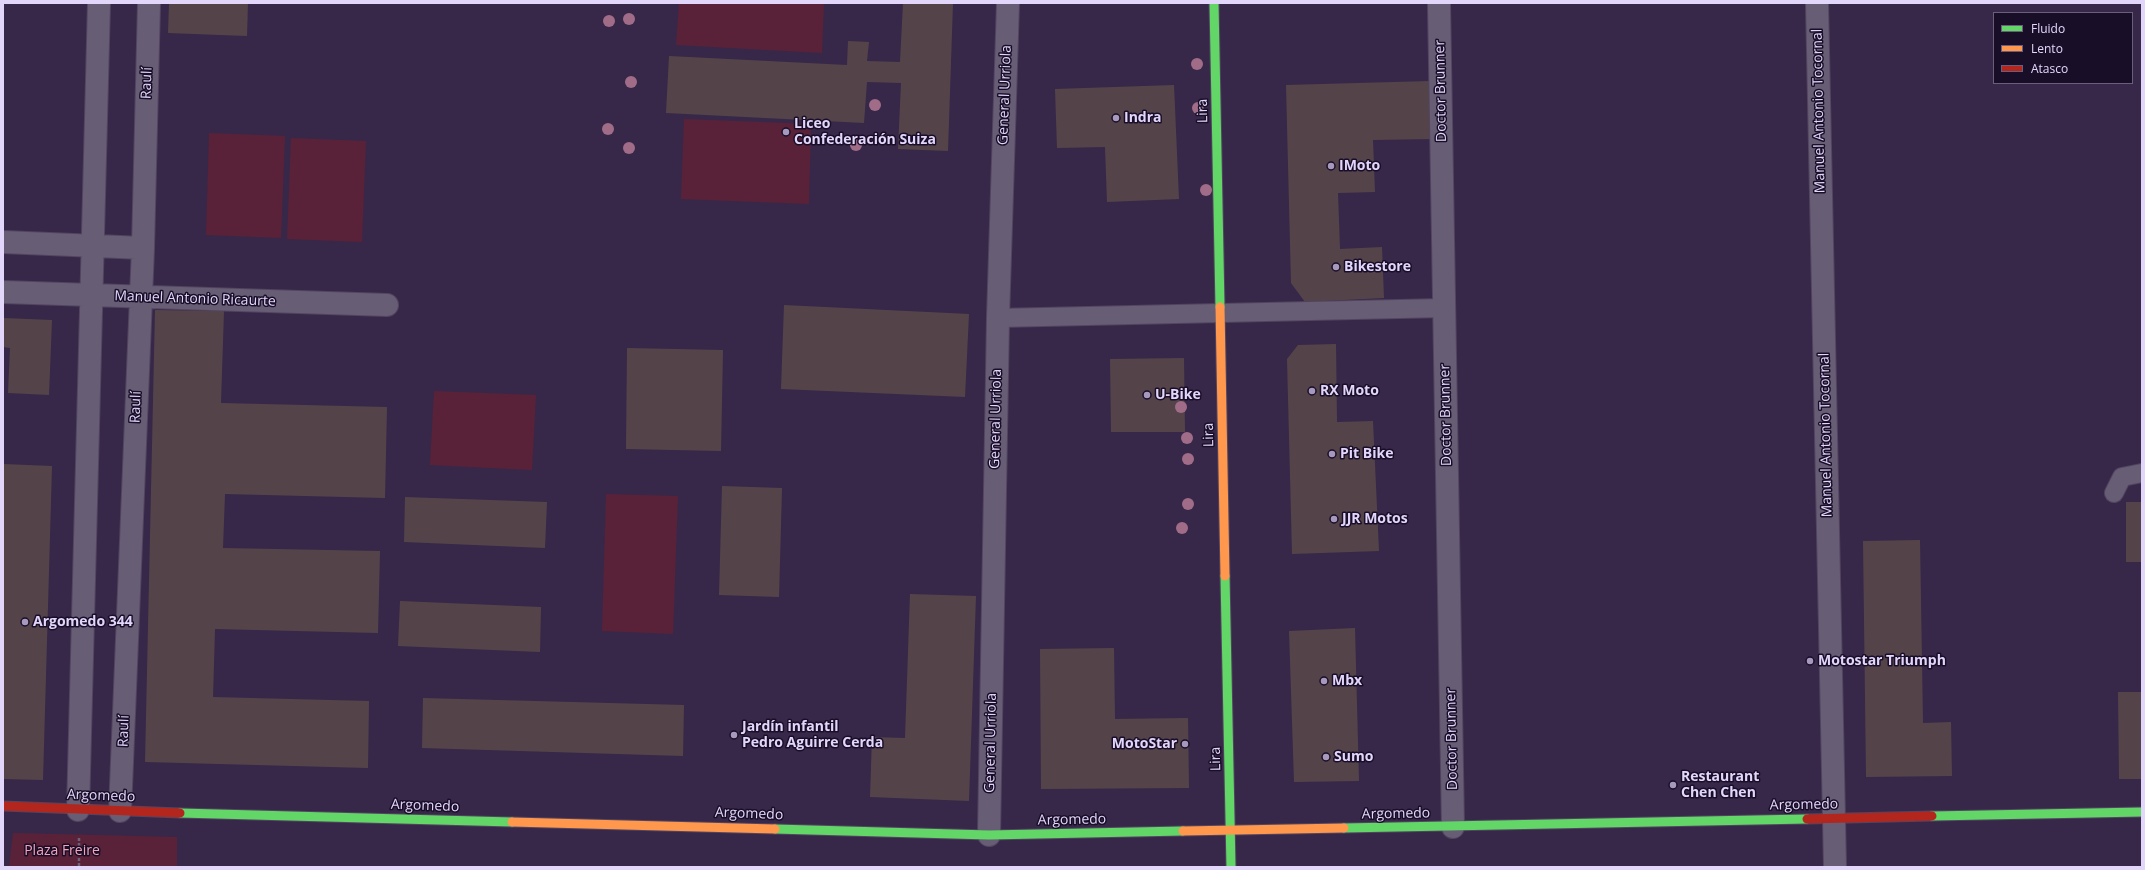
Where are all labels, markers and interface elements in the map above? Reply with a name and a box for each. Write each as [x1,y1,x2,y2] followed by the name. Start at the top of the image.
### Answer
[1993,12,2133,84] legend
[2031,20,2065,37] text: Fluido
[1809,29,1829,193] street label: Manuel Antonio Tocornal
[1432,40,1450,142] street label: Doctor Brunner
[2031,40,2063,57] text: Lento
[995,45,1015,145] street label: General Urriola
[2031,60,2068,77] text: Atasco
[138,67,156,99] street label: Raulí
[1194,99,1212,123] street label: Lira
[1124,110,1162,126] place label: Indra
[1111,113,1121,123] marker: Indra
[794,116,936,148] place label: Liceo Confederación Suiza
[781,127,791,137] marker: Liceo Confederación Suiza
[1339,158,1380,174] place label: IMoto
[1326,161,1336,171] marker: IMoto
[1344,259,1411,275] place label: Bikestore
[1331,262,1341,272] marker: Bikestore
[114,288,276,310] street label: Manuel Antonio Ricaurte
[1816,353,1836,517] street label: Manuel Antonio Tocornal
[1437,364,1455,466] street label: Doctor Brunner
[987,369,1005,469] street label: General Urriola
[1320,383,1379,399] place label: RX Moto
[1307,386,1317,396] marker: RX Moto
[1155,387,1201,403] place label: U-Bike
[1142,390,1152,400] marker: U-Bike
[127,391,145,423] street label: Raulí
[1200,423,1218,447] street label: Lira
[1340,446,1393,462] place label: Pit Bike
[1327,449,1337,459] marker: Pit Bike
[1342,511,1408,527] place label: JJR Motos
[1329,514,1339,524] marker: JJR Motos
[33,614,133,630] place label: Argomedo 344
[20,617,30,627] marker: Argomedo 344
[1818,653,1946,669] place label: Motostar Triumph
[1805,656,1815,666] marker: Motostar Triumph
[1332,673,1362,689] place label: Mbx
[1319,676,1329,686] marker: Mbx
[1443,688,1461,790] street label: Doctor Brunner
[982,693,1000,793] street label: General Urriola
[115,715,133,747] street label: Raulí
[742,719,883,752] place label: Jardín infantil Pedro Aguirre Cerda
[729,730,739,740] marker: Jardín infantil Pedro Aguirre Cerda
[1112,736,1177,752] place label: MotoStar
[1180,739,1190,749] marker: MotoStar
[1207,747,1225,771] street label: Lira
[1334,749,1373,765] place label: Sumo
[1321,752,1331,762] marker: Sumo
[1681,769,1759,802] place label: Restaurant Chen Chen
[1668,780,1678,790] marker: Restaurant Chen Chen
[67,786,135,806] street label: Argomedo
[391,796,459,816] street label: Argomedo
[1770,796,1838,814] street label: Argomedo
[715,804,783,824] street label: Argomedo
[1362,805,1430,823] street label: Argomedo
[1038,811,1106,829] street label: Argomedo
[24,843,100,859] park label: Plaza Freire

